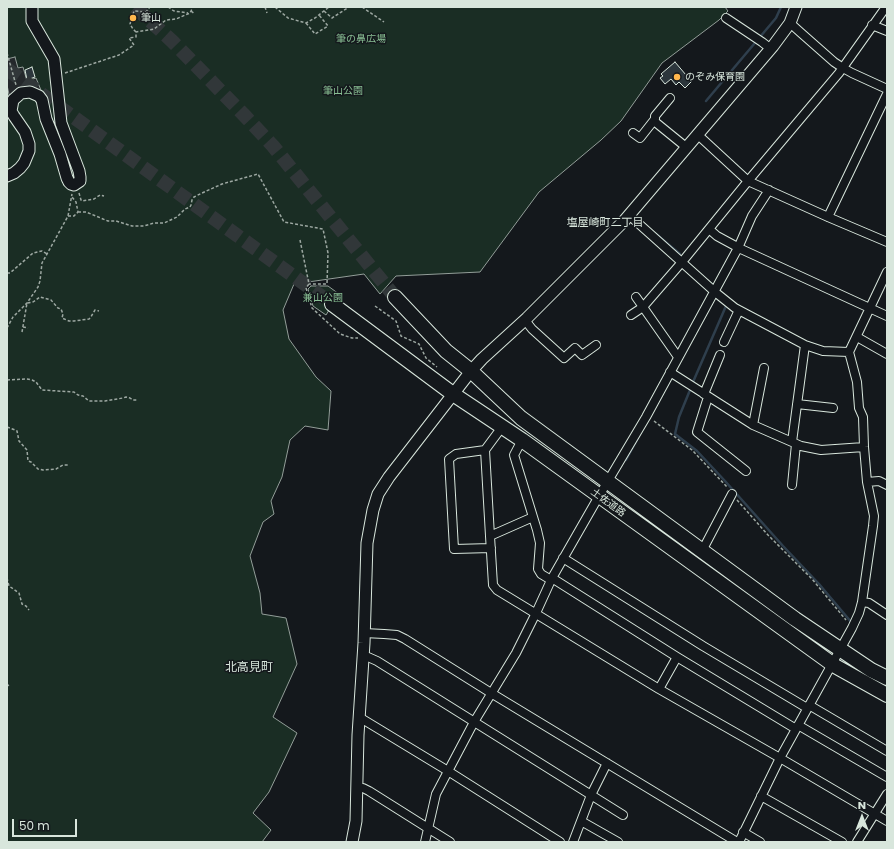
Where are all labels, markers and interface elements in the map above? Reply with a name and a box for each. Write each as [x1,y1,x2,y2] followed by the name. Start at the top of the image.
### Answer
[141,12,161,24] place label: 筆山
[128,13,138,23] marker: 筆山
[336,33,386,45] park label: 筆の鼻広場
[685,71,745,83] place label: のぞみ保育園
[672,72,682,82] marker: のぞみ保育園
[323,85,363,97] park label: 筆山公園
[567,216,643,230] district label: 塩屋崎町二丁目
[303,292,343,304] park label: 兼山公園
[588,486,628,520] street label: 土佐道路
[225,661,273,675] district label: 北高見町
[842,797,882,837] north arrow
[858,797,866,813] text: N
[14,811,79,837] scale bar
[19,817,50,834] text: 50 m

